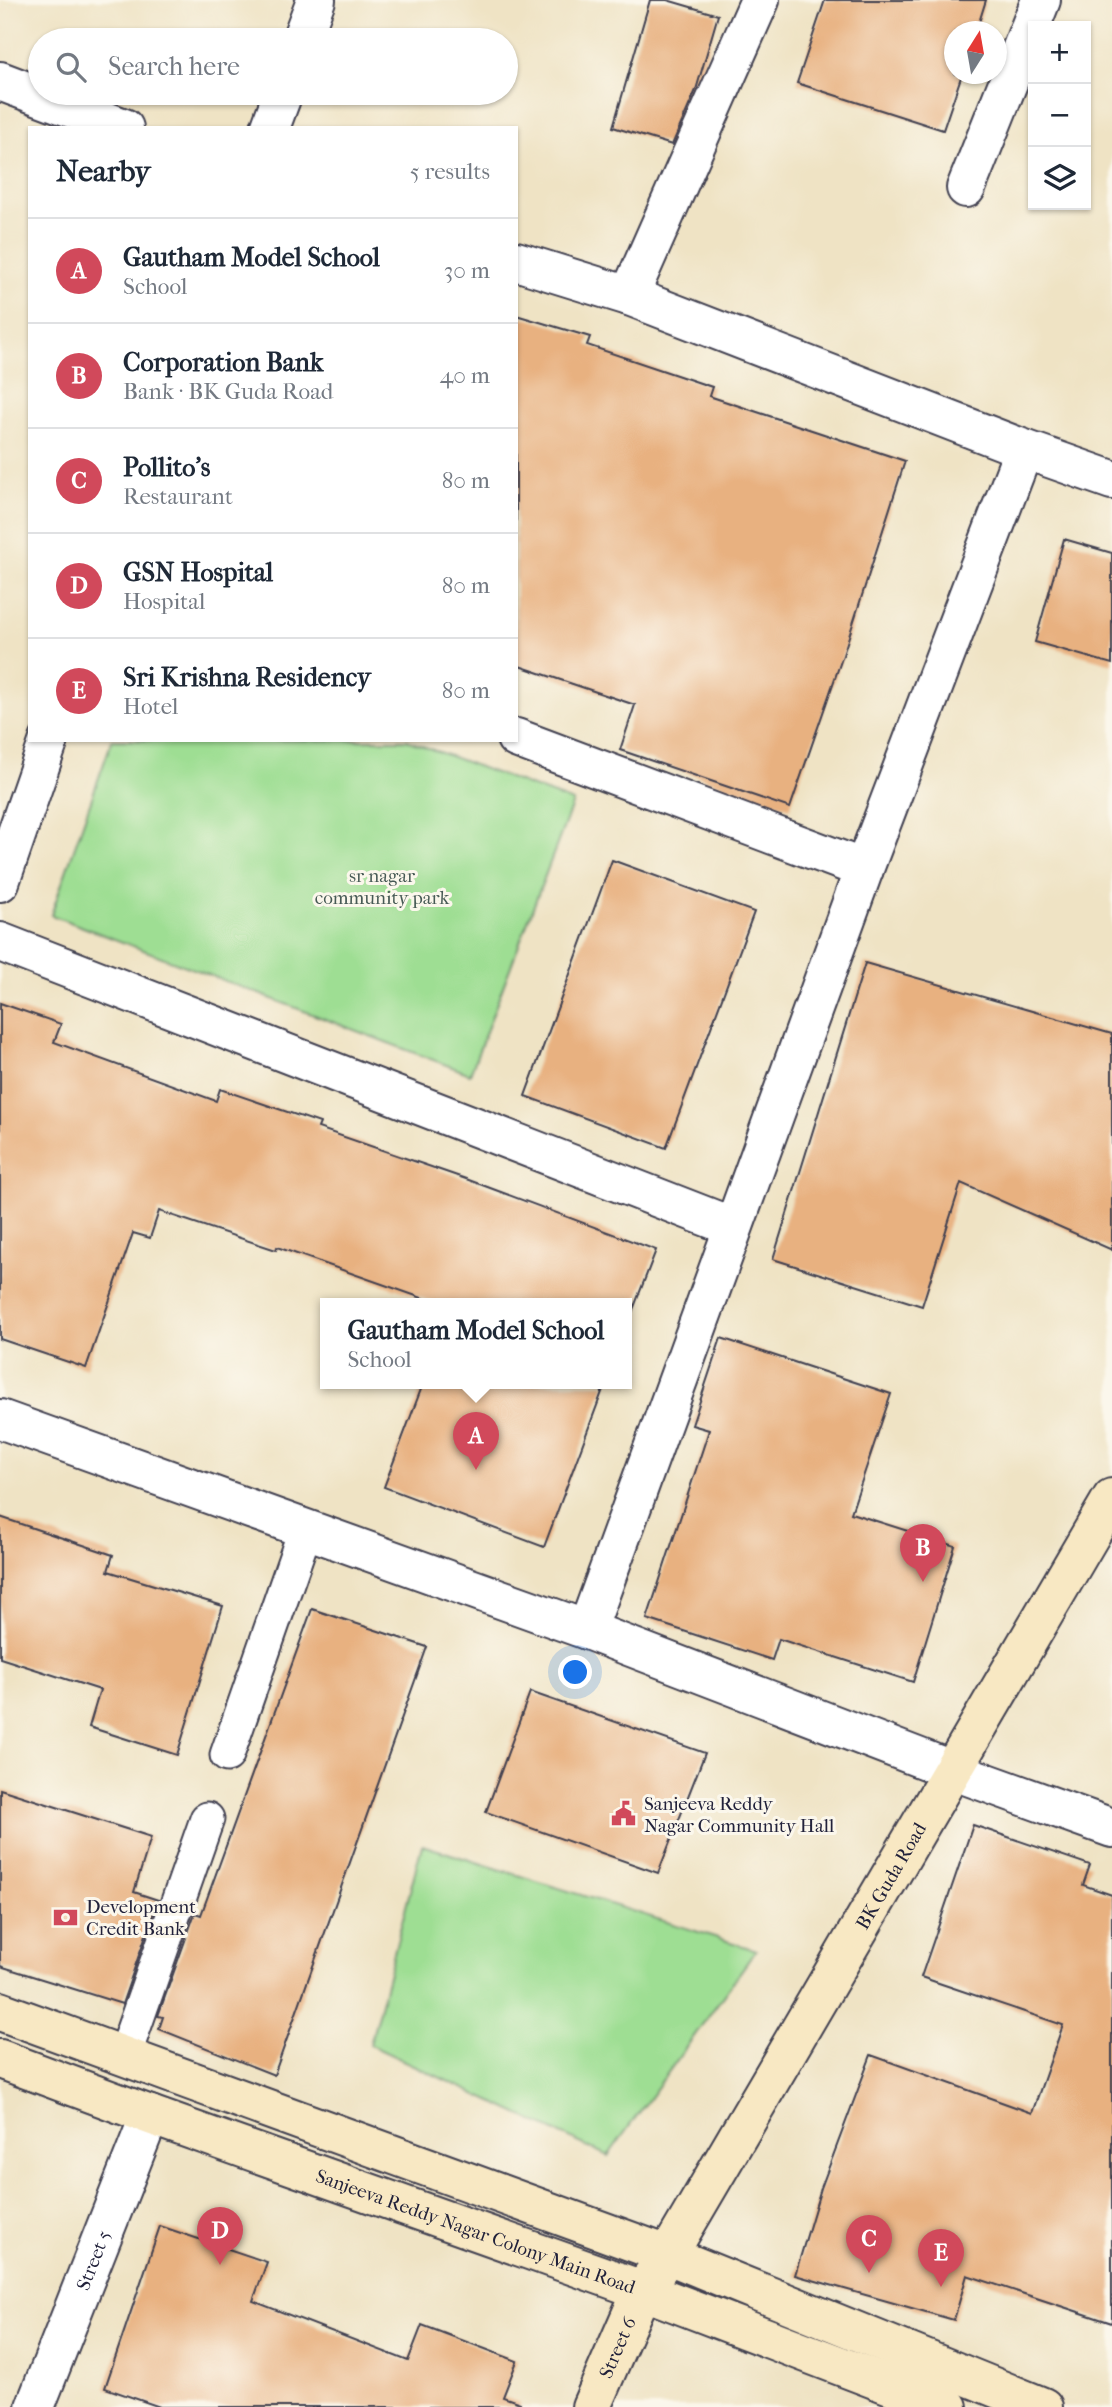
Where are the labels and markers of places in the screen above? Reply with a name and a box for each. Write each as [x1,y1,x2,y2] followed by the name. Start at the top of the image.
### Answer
[453,1412,499,1470] pin: A
[900,1524,946,1582] pin: B
[644,1793,834,1837] place label: Sanjeeva Reddy Nagar Community Hall
[610,1800,638,1828] public building icon: Sanjeeva Reddy Nagar Community Hall
[86,1896,196,1940] place label: Development Credit Bank
[52,1903,80,1931] bank icon: Development Credit Bank
[197,2207,243,2265] pin: D
[846,2215,892,2273] pin: C
[918,2229,964,2287] pin: E

